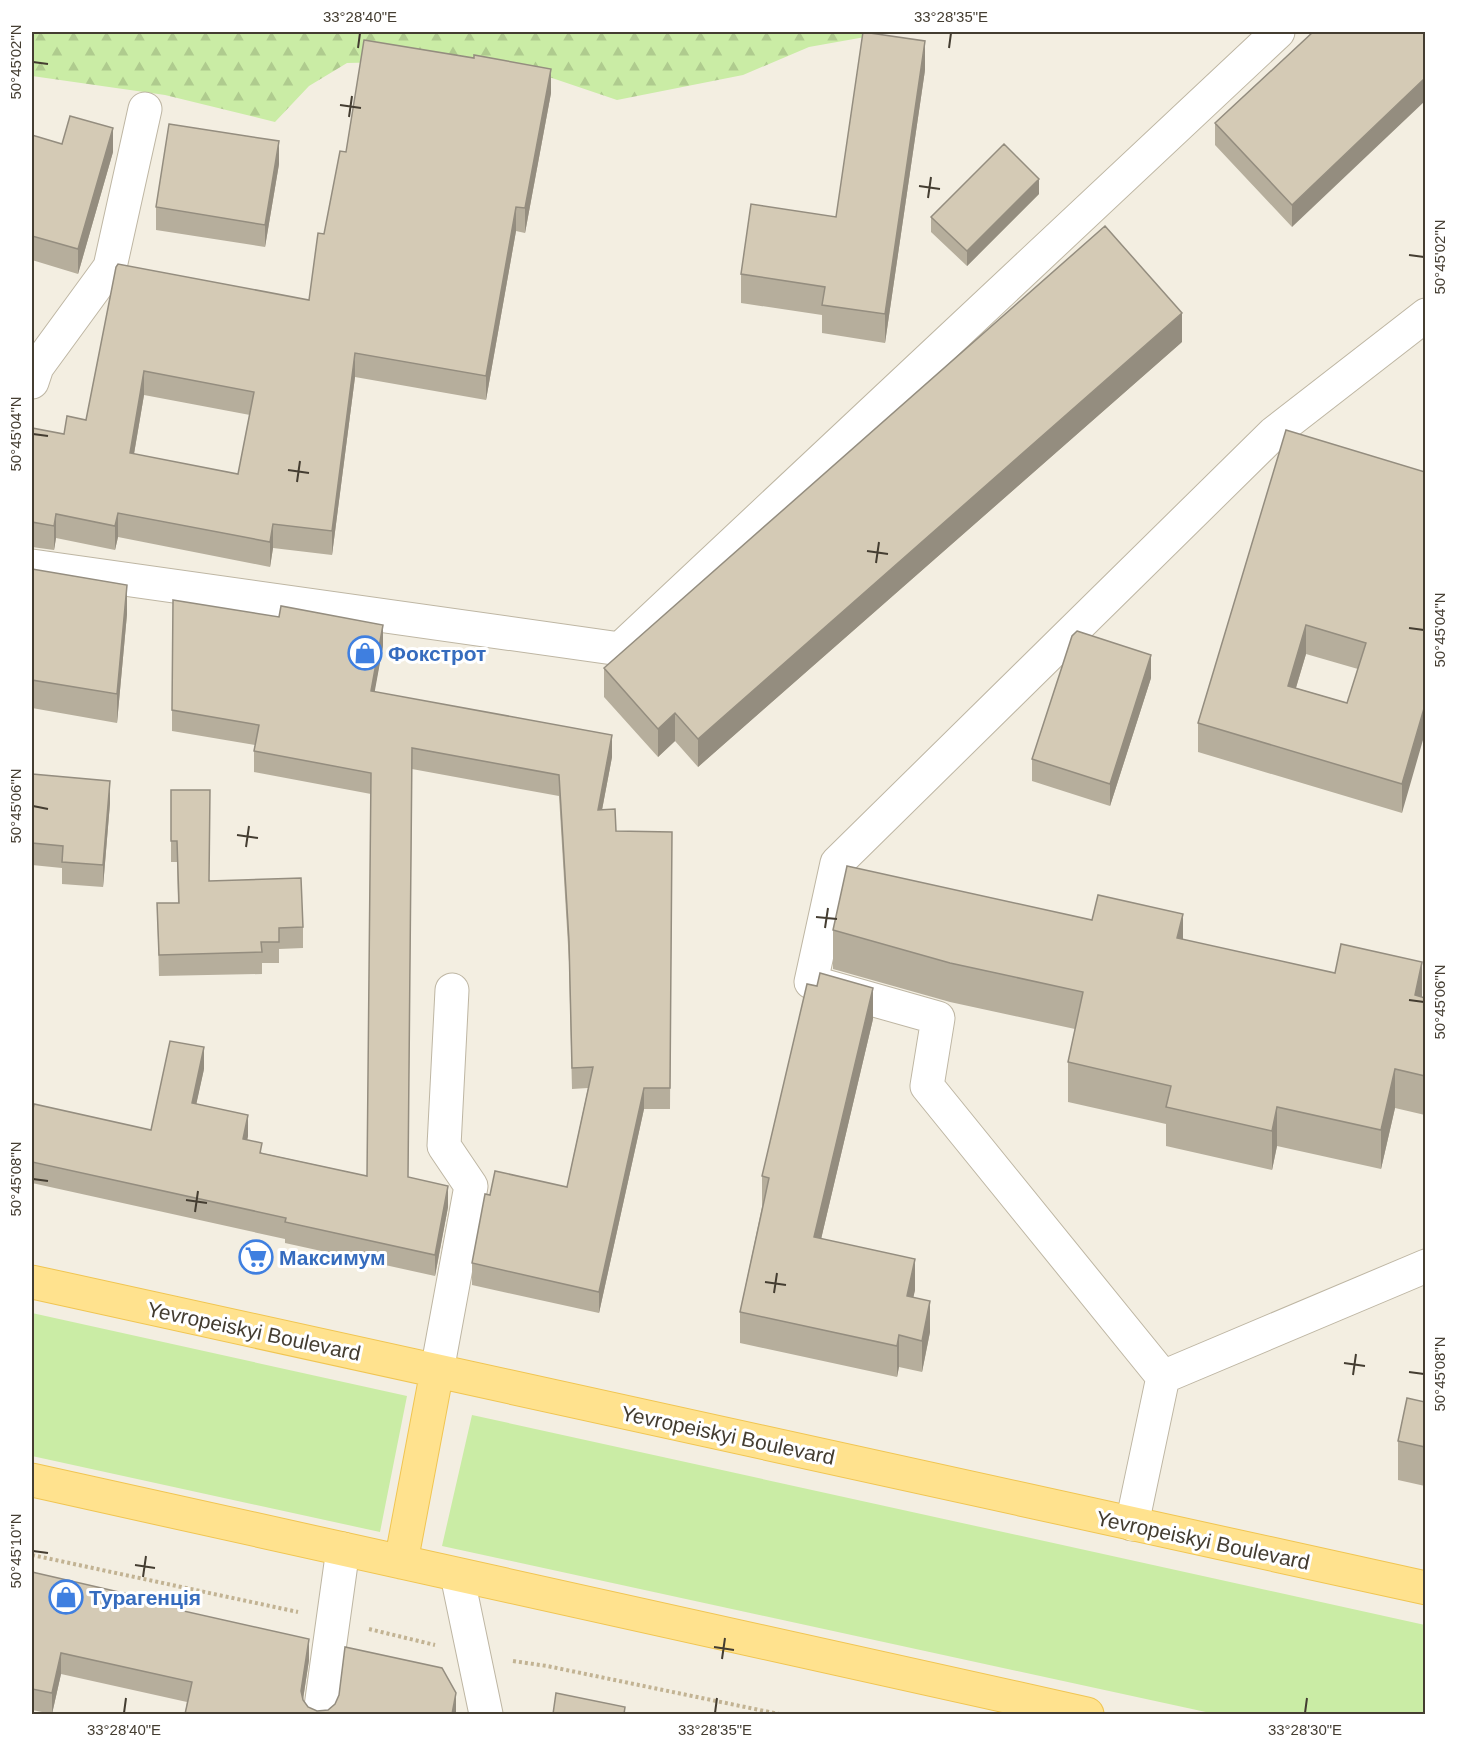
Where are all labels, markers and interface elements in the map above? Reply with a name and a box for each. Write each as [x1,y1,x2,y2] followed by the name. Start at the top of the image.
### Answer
[323,8,397,25] text: 33°28'40"E
[914,8,988,25] text: 33°28'35"E
[7,24,24,100] text: 50°45'02"N
[1431,219,1448,295] text: 50°45'02"N
[7,396,24,472] text: 50°45'04"N
[1431,592,1448,668] text: 50°45'04"N
[347,635,383,671] shop icon: Фокстрот
[388,642,486,665] place label: Фокстрот
[7,768,24,844] text: 50°45'06"N
[1431,964,1448,1040] text: 50°45'06"N
[7,1141,24,1217] text: 50°45'08"N
[238,1239,274,1275] supermarket icon: Максимум
[279,1246,385,1269] place label: Максимум
[145,1297,363,1365] street label: Yevropeiskyi Boulevard
[1431,1336,1448,1412] text: 50°45'08"N
[619,1401,837,1469] street label: Yevropeiskyi Boulevard
[1094,1506,1312,1574] street label: Yevropeiskyi Boulevard
[7,1513,24,1589] text: 50°45'10"N
[48,1579,84,1615] shop icon: Турагенція
[89,1586,201,1609] place label: Турагенція
[87,1721,161,1738] text: 33°28'40"E
[678,1721,752,1738] text: 33°28'35"E
[1268,1721,1342,1738] text: 33°28'30"E

